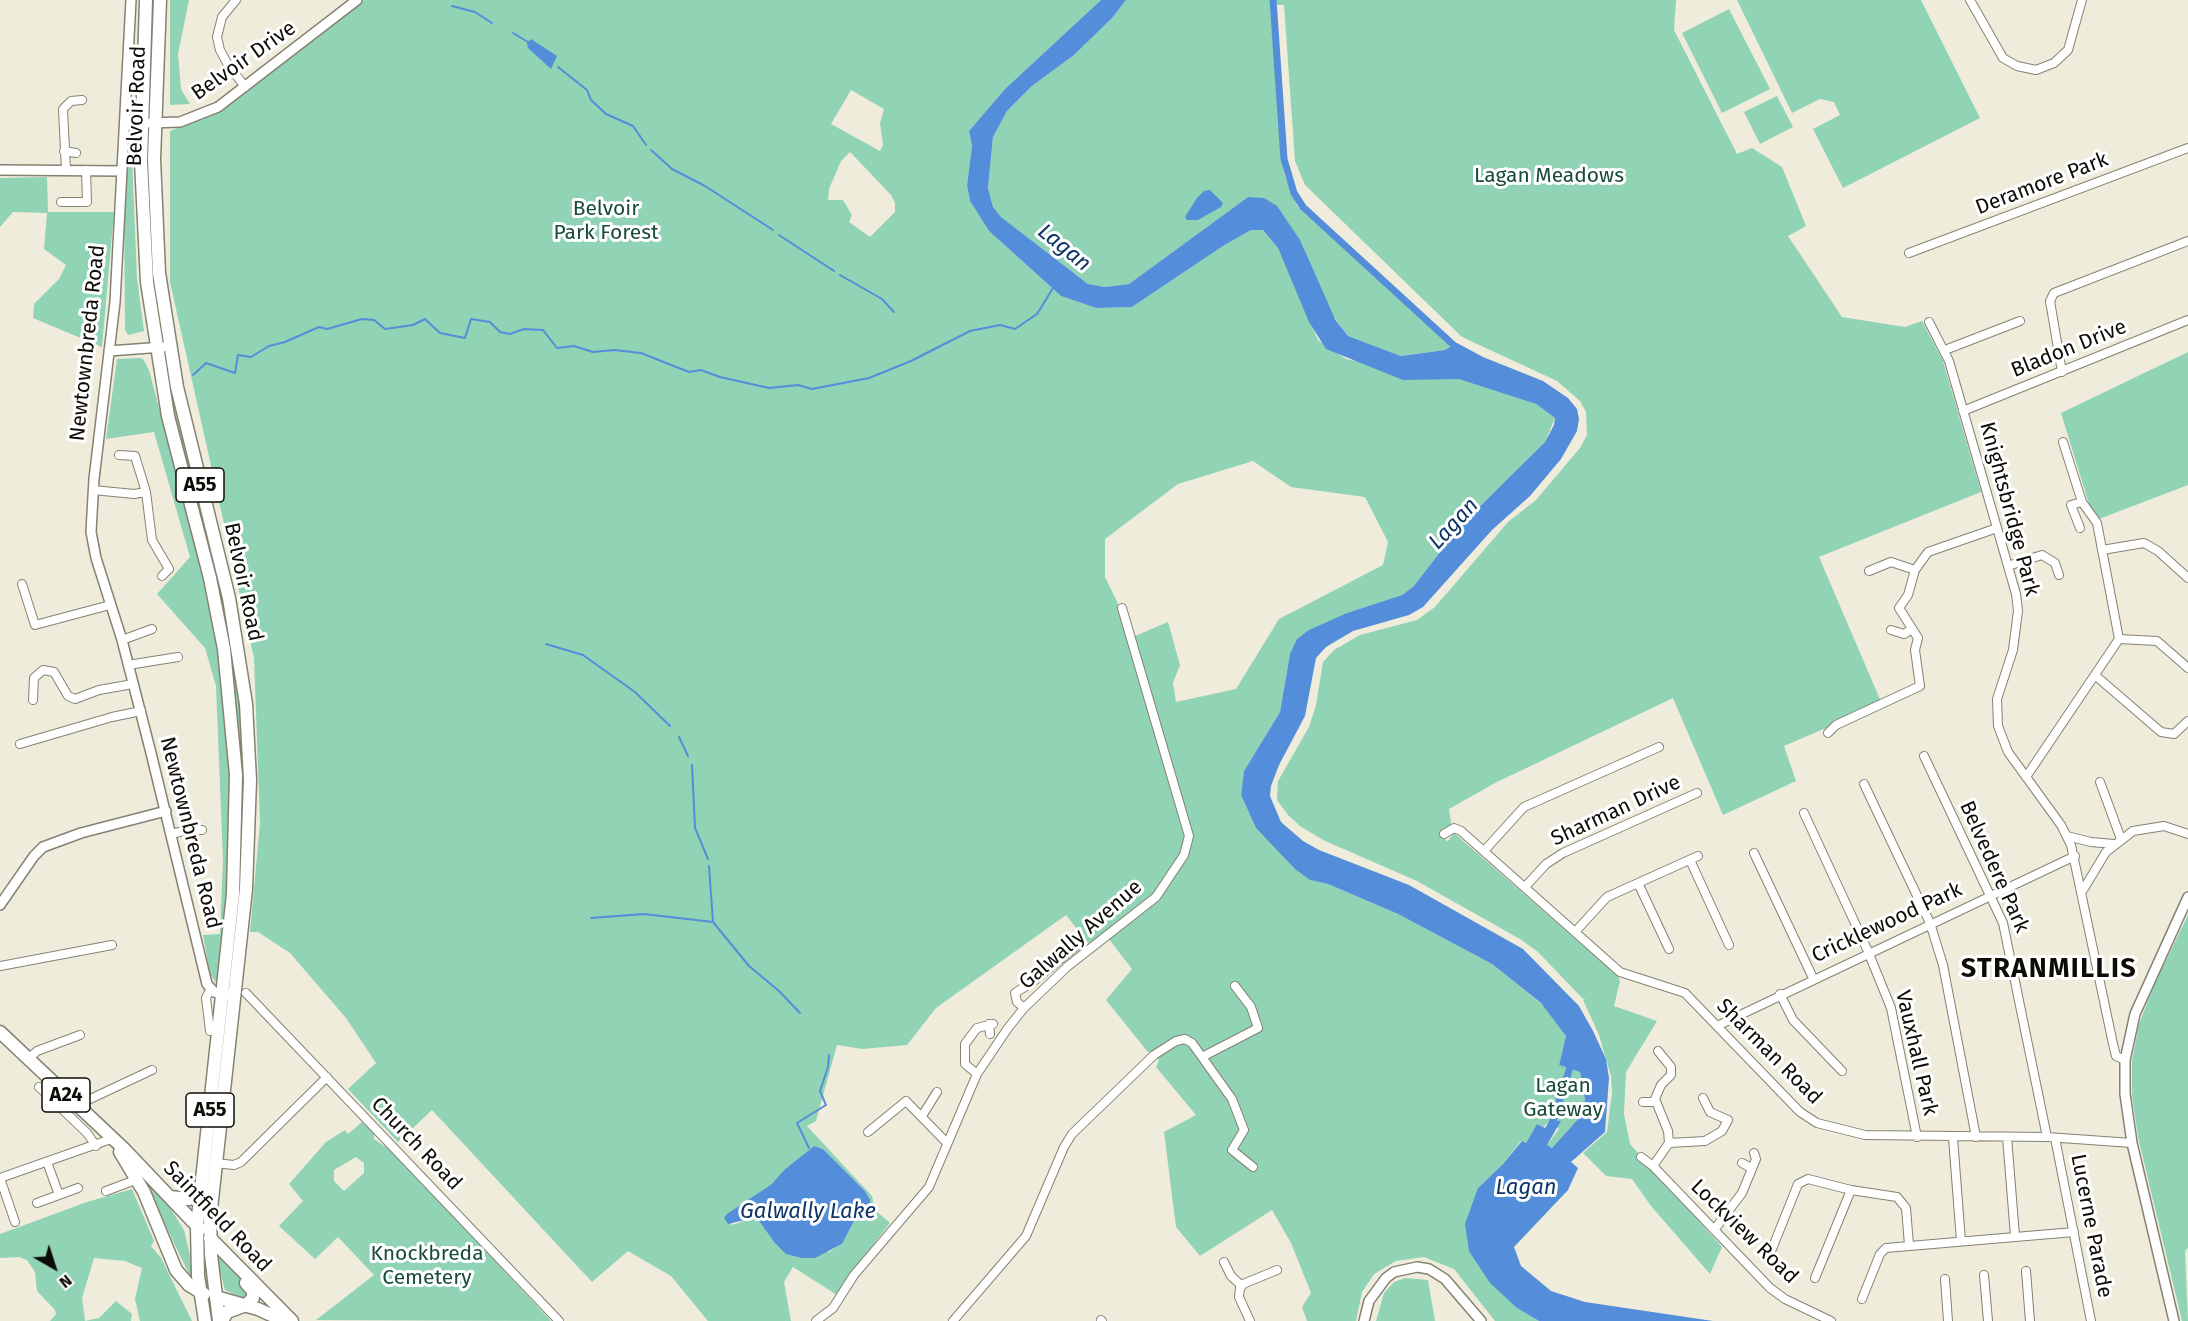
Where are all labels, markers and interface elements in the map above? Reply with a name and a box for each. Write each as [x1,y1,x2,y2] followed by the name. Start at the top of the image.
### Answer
[187,16,301,106] street label: Belvoir Drive
[122,45,152,167] street label: Belvoir Road
[1972,147,2112,221] street label: Deramore Park
[1474,163,1624,189] park label: Lagan Meadows
[553,196,659,246] park label: Belvoir Park Forest
[1032,219,1096,277] water label: Lagan
[65,244,111,442] street label: Newtownbreda Road
[2008,314,2130,384] street label: Bladon Drive
[1974,419,2044,599] street label: Knightsbridge Park
[176,468,224,502] road number: A55
[1424,493,1484,555] water label: Lagan
[218,520,268,644] street label: Belvoir Road
[154,734,226,932] street label: Newtownbreda Road
[1547,770,1685,852] street label: Sharman Drive
[1954,797,2034,937] street label: Belvedere Park
[1014,875,1148,995] street label: Galwally Avenue
[1808,877,1966,969] street label: Cricklewood Park
[1961,953,2137,985] district label: STRANMILLIS
[1889,988,1943,1118] street label: Vauxhall Park
[1711,994,1827,1110] street label: Sharman Road
[1523,1073,1603,1123] park label: Lagan Gateway
[42,1078,90,1112] road number: A24
[365,1092,467,1196] street label: Church Road
[186,1093,234,1127] road number: A55
[2065,1152,2117,1300] street label: Lucerne Parade
[158,1156,276,1278] street label: Saintfield Road
[1685,1174,1803,1290] street label: Lockview Road
[1496,1175,1556,1201] water label: Lagan
[740,1199,876,1225] water label: Galwally Lake
[24,1237,84,1297] north arrow
[370,1241,484,1291] park label: Knockbreda Cemetery
[56,1271,76,1292] text: N

